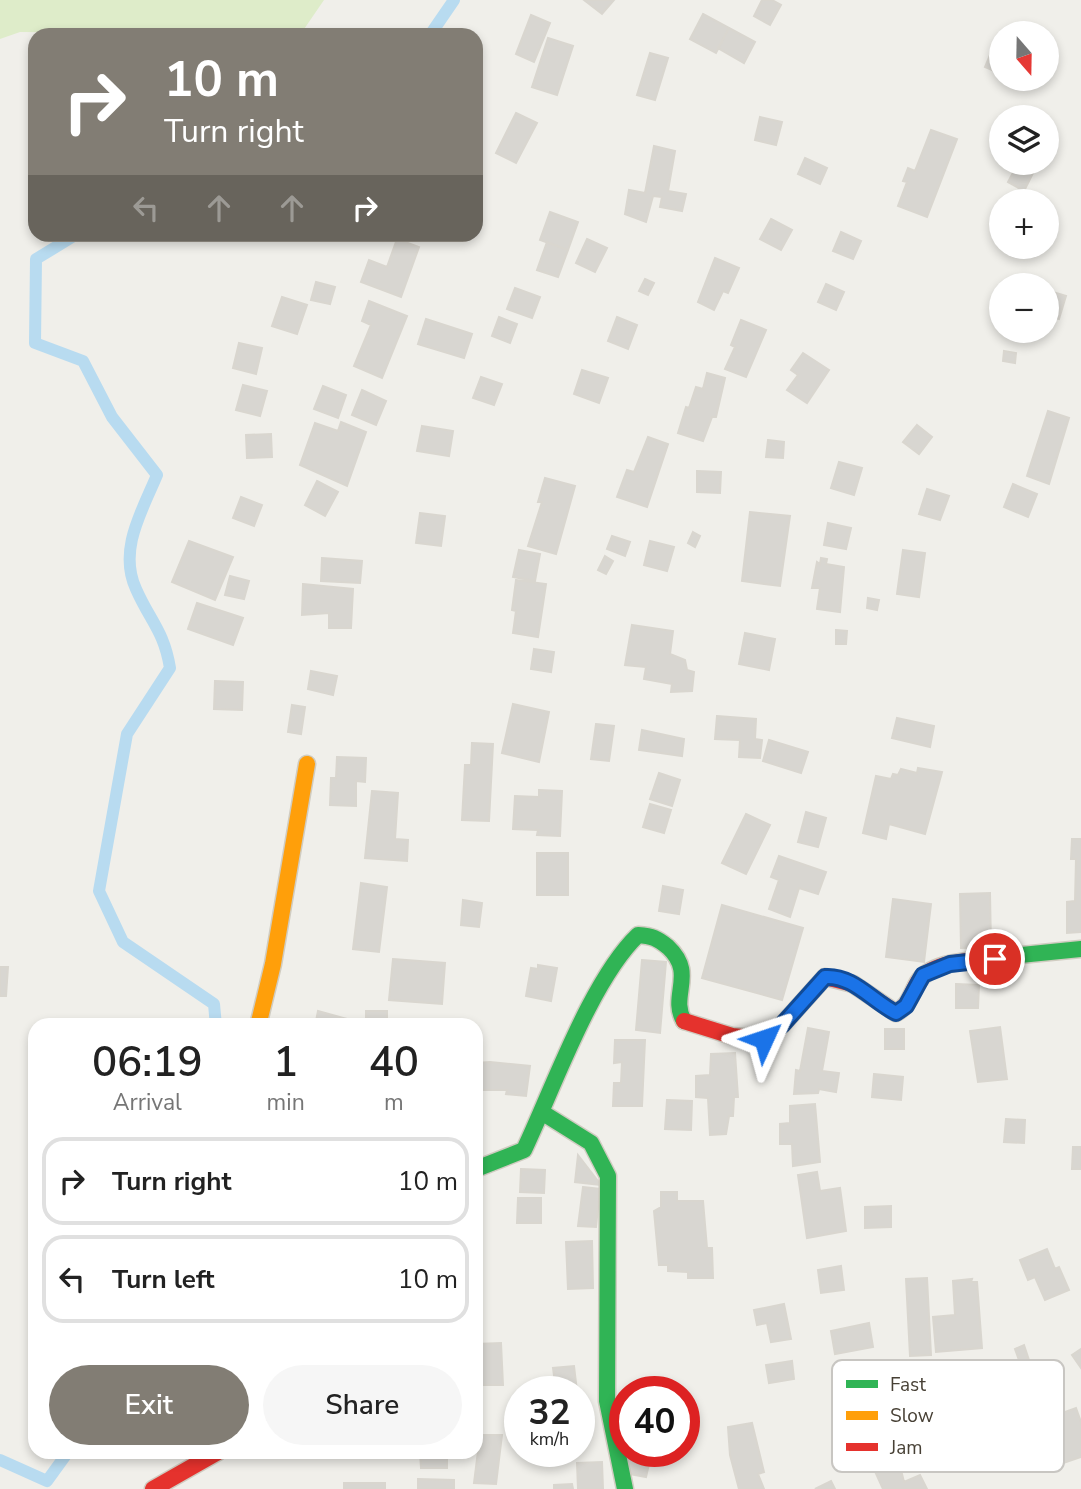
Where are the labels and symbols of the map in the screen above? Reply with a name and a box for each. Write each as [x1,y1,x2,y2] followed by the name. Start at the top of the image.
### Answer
[989,21,1059,91] north arrow
[965,929,1025,989] pin
[727,1002,801,1076] position arrow
[832,1360,1064,1472] legend
[890,1372,926,1398] text: Fast
[609,1376,700,1467] speed limit sign: 40
[890,1403,934,1429] text: Slow
[889,1435,923,1461] text: Jam

